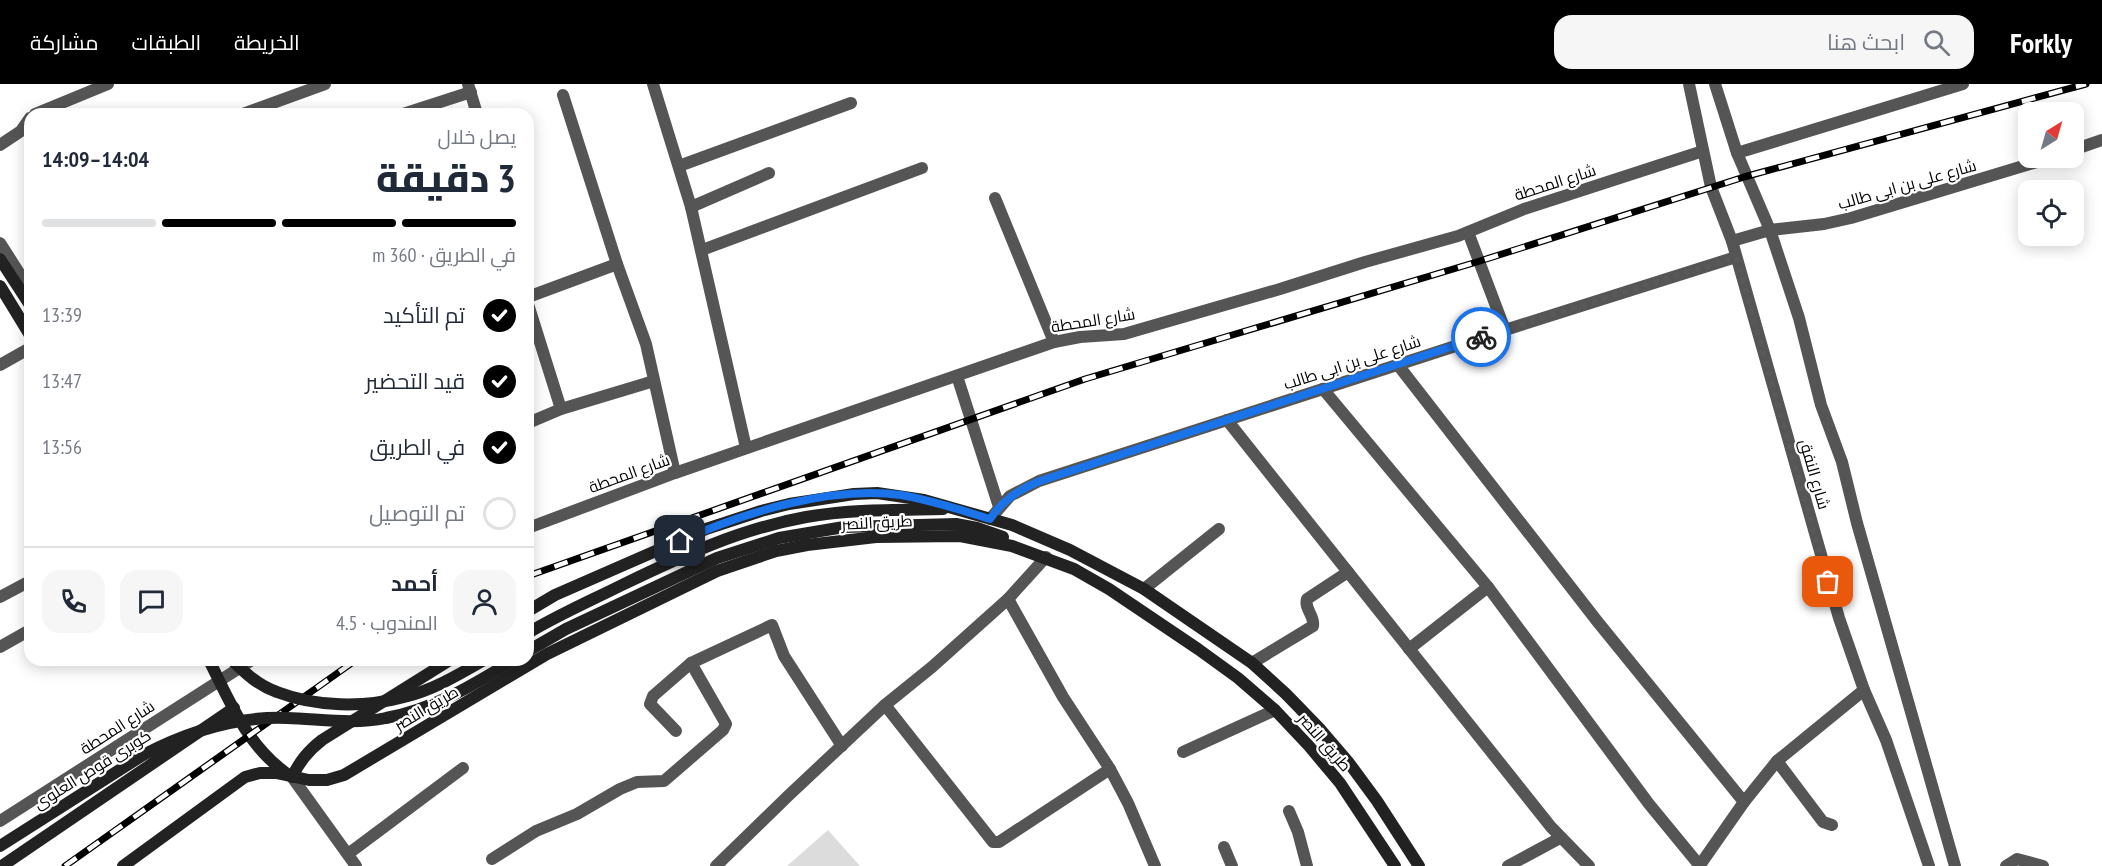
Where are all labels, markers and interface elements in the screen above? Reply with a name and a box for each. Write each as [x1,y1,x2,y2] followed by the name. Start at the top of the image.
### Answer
[1554,15,1974,69] search box
[2010,24,2072,61] text: Forkly
[1920,26,1953,59] icon: search
[1827,28,1905,56] text: ابحث هنا
[30,29,99,56] text: مشاركة
[132,29,201,56] text: الطبقات
[234,29,300,56] text: الخريطة
[2018,102,2084,168] north arrow
[2018,102,2084,246] map controls
[438,124,516,150] text: يصل خلال
[42,145,149,173] text: 14:04–14:09
[376,152,516,203] text: 3 دقيقة
[1835,155,1979,215] street label: شارع على بن ابى طالب
[1512,159,1599,207] street label: شارع المحطة
[2018,180,2084,246] button: locate
[372,242,516,268] text: في الطريق · 360 m
[483,299,516,332] icon: check
[383,301,465,329] text: تم التأكيد
[42,302,82,328] text: 13:39
[1050,303,1137,338] street label: شارع المحطة
[1451,307,1511,367] courier
[1465,321,1498,354] icon: bike
[1281,330,1424,396] street label: شارع على بن ابى طالب
[483,365,516,398] icon: check
[365,367,465,395] text: قيد التحضير
[42,368,82,394] text: 13:47
[483,431,516,464] icon: check
[370,433,465,461] text: في الطريق
[42,434,82,460] text: 13:56
[1793,436,1835,512] street label: شارع النفق
[586,449,673,499] street label: شارع المحطة
[369,499,465,527] text: تم التوصيل
[840,510,913,535] street label: طريق النصر
[654,515,705,566] pin
[663,524,696,557] icon: home
[1802,556,1853,607] pin
[1811,565,1844,598] icon: bag
[391,569,438,597] text: أحمد
[42,570,105,633] button: phone
[120,570,183,633] button: chat
[453,570,516,633] button: person
[336,610,438,636] text: المندوب · 4.5
[389,681,462,736] street label: طريق النصر
[76,696,159,760] street label: شارع المحطة
[1293,708,1356,776] street label: طريق النصر
[30,725,155,814] street label: كوبرى قوص العلوى

